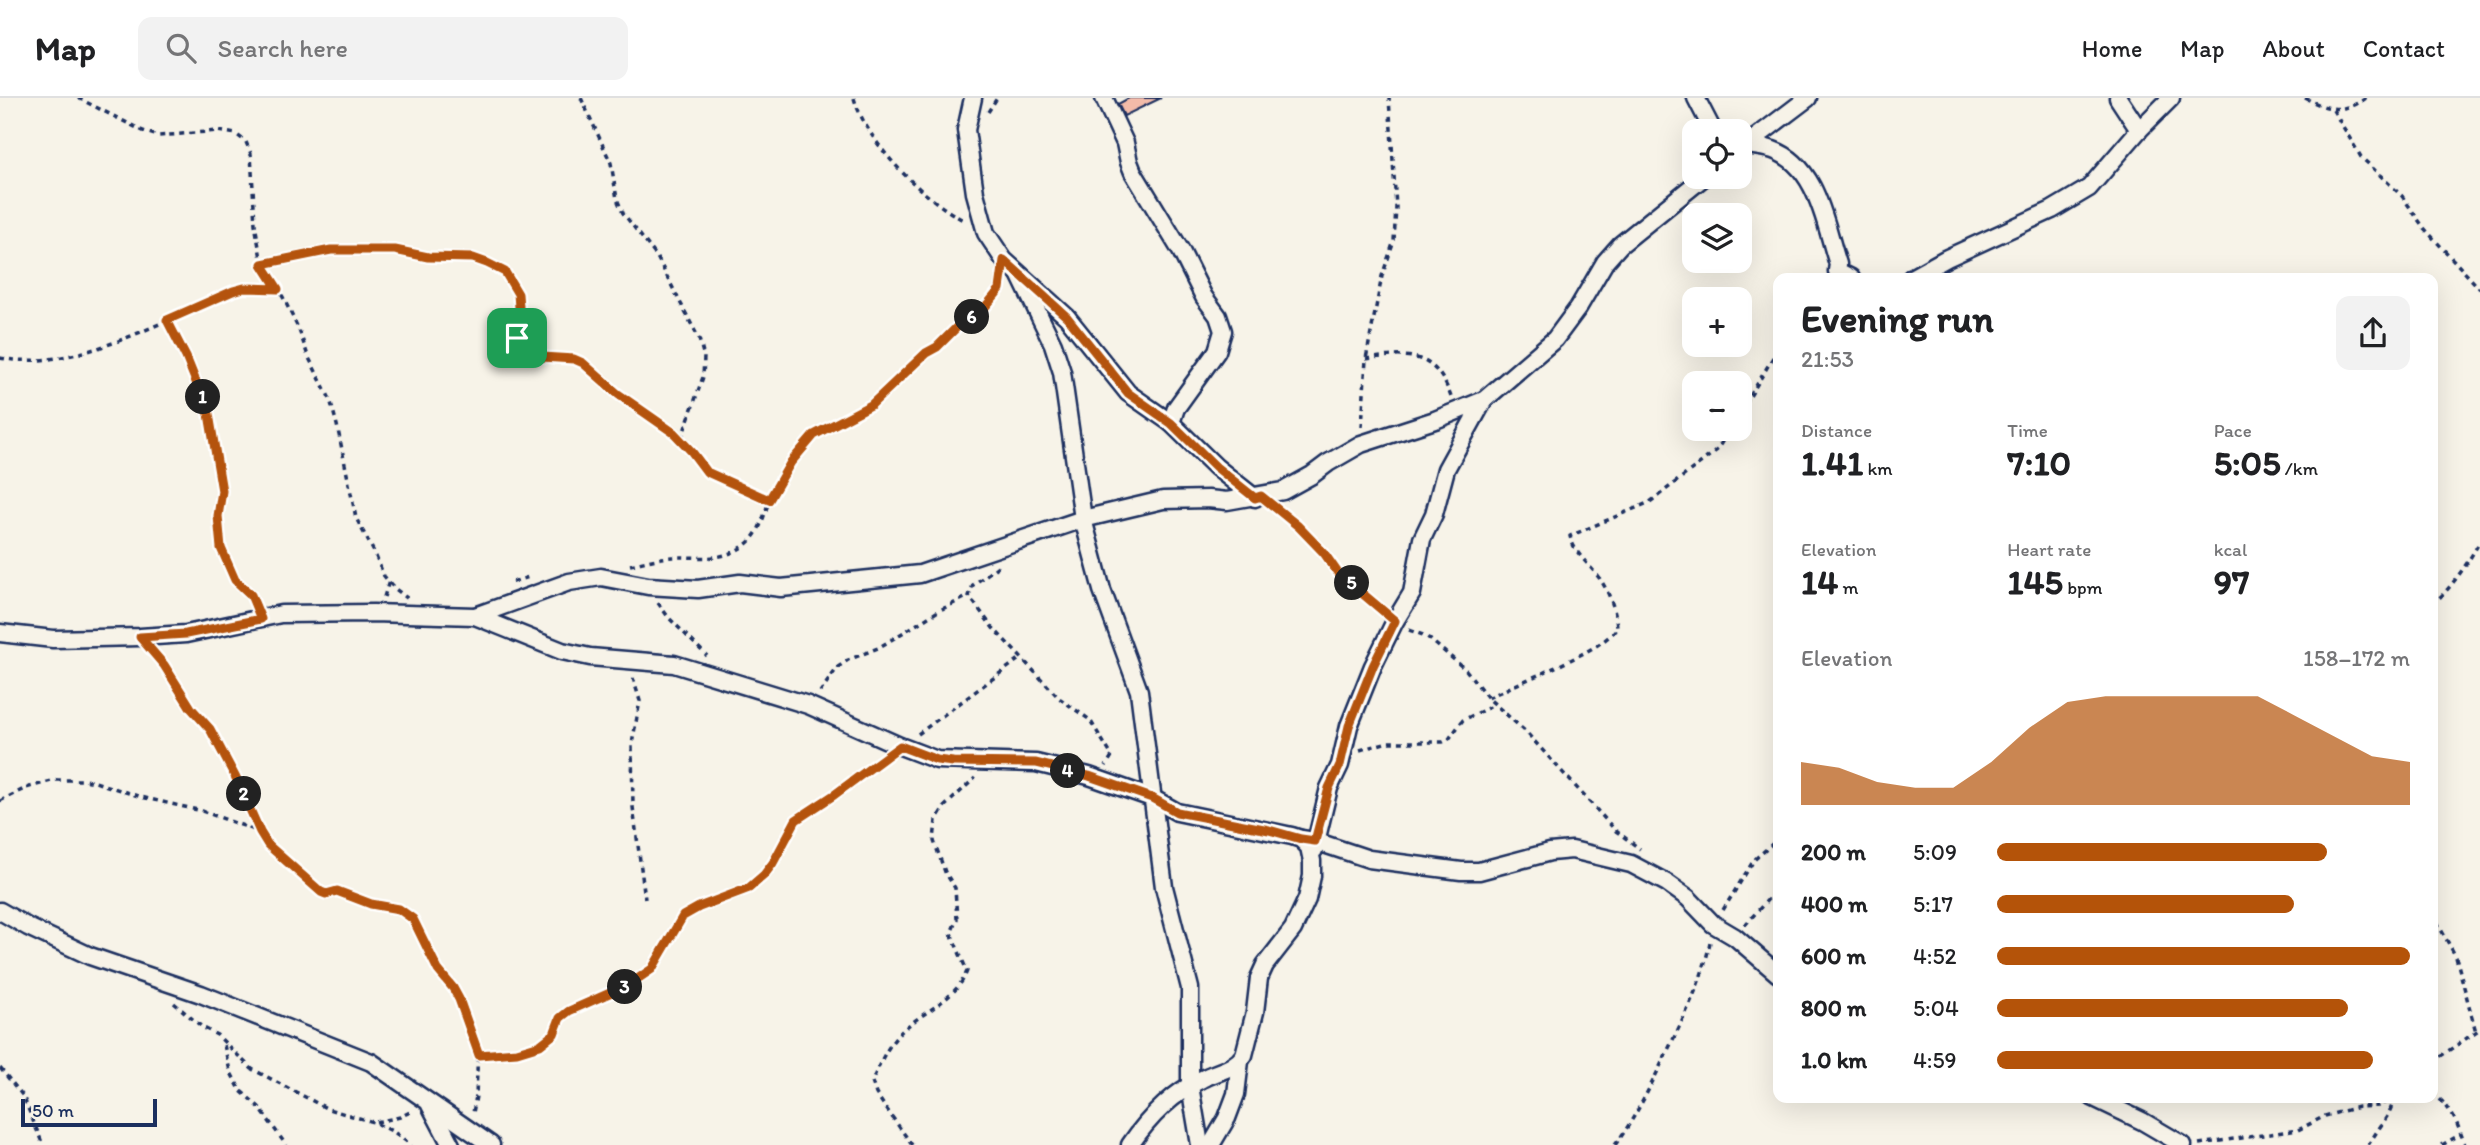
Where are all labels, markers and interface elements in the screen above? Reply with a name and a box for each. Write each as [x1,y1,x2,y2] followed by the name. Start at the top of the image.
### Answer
[138,17,628,80] search box
[35,29,96,68] text: Map
[162,29,200,67] icon: search
[218,32,348,64] text: Search here
[2082,34,2142,63] text: Home
[2180,34,2224,63] text: Map
[2262,34,2325,63] text: About
[2363,34,2445,63] text: Contact
[1682,119,1752,441] map controls
[1682,119,1752,189] button: locate
[1682,203,1752,273] button: layers
[1682,287,1752,357] button: +
[1801,296,1994,342] text: Evening run
[2336,296,2410,370] button: share
[954,300,990,334] pin: 6
[966,305,977,328] text: 6
[487,308,547,368] pin
[498,319,536,357] icon: arrive
[1801,345,1854,373] text: 21:53
[1682,371,1752,441] button: −
[186,380,220,414] pin: 1
[198,385,207,408] text: 1
[1801,419,1872,442] text: Distance
[2007,419,2048,442] text: Time
[2214,419,2252,442] text: Pace
[1801,442,1863,484] text: 1.41
[2007,442,2071,484] text: 7:10
[2214,442,2281,484] text: 5:05
[1863,457,1893,480] text: km
[2281,457,2318,480] text: /km
[1801,538,1877,561] text: Elevation
[2007,538,2091,561] text: Heart rate
[2214,538,2247,561] text: kcal
[1801,561,1838,603] text: 14
[2007,561,2063,603] text: 145
[2214,561,2249,603] text: 97
[1334,566,1370,601] pin: 5
[1347,571,1356,594] text: 5
[1838,576,1859,599] text: m
[2063,576,2103,599] text: bpm
[1801,644,1892,672] text: Elevation
[2303,644,2410,672] text: 158–172 m
[1050,754,1086,788] pin: 4
[1062,759,1073,782] text: 4
[226,776,262,812] pin: 2
[239,782,249,805] text: 2
[1801,838,1866,866] text: 200 m
[1913,838,1957,866] text: 5:09
[1801,890,1868,918] text: 400 m
[1913,890,1953,918] text: 5:17
[1801,942,1866,970] text: 600 m
[1913,942,1957,970] text: 4:52
[608,970,642,1004] pin: 3
[619,975,630,998] text: 3
[1801,994,1866,1022] text: 800 m
[1913,994,1959,1022] text: 5:04
[1801,1046,1867,1074] text: 1.0 km
[1913,1046,1957,1074] text: 4:59
[21,1096,158,1128] scale bar
[32,1099,74,1122] text: 50 m

